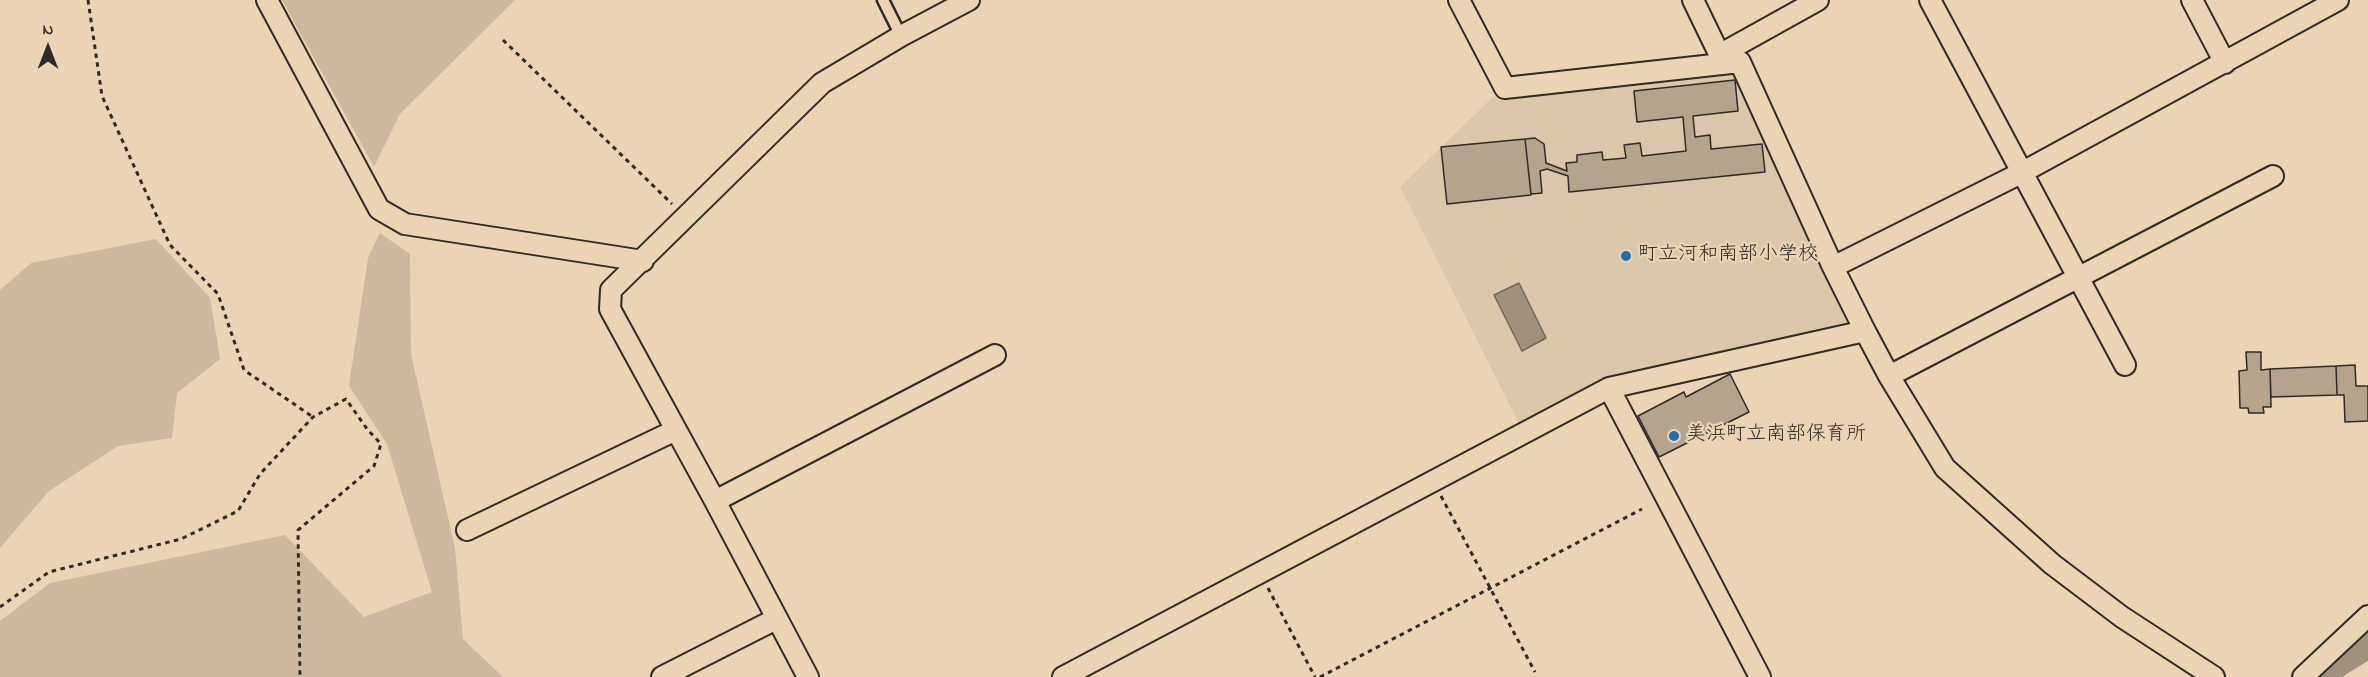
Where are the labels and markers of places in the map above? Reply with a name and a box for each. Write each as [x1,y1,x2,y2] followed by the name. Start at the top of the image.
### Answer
[1638,244,1818,268] place label: 町立河和南部小学校
[1619,249,1633,263] marker: 町立河和南部小学校
[1686,424,1866,448] place label: 美浜町立南部保育所
[1667,429,1681,443] marker: 美浜町立南部保育所

